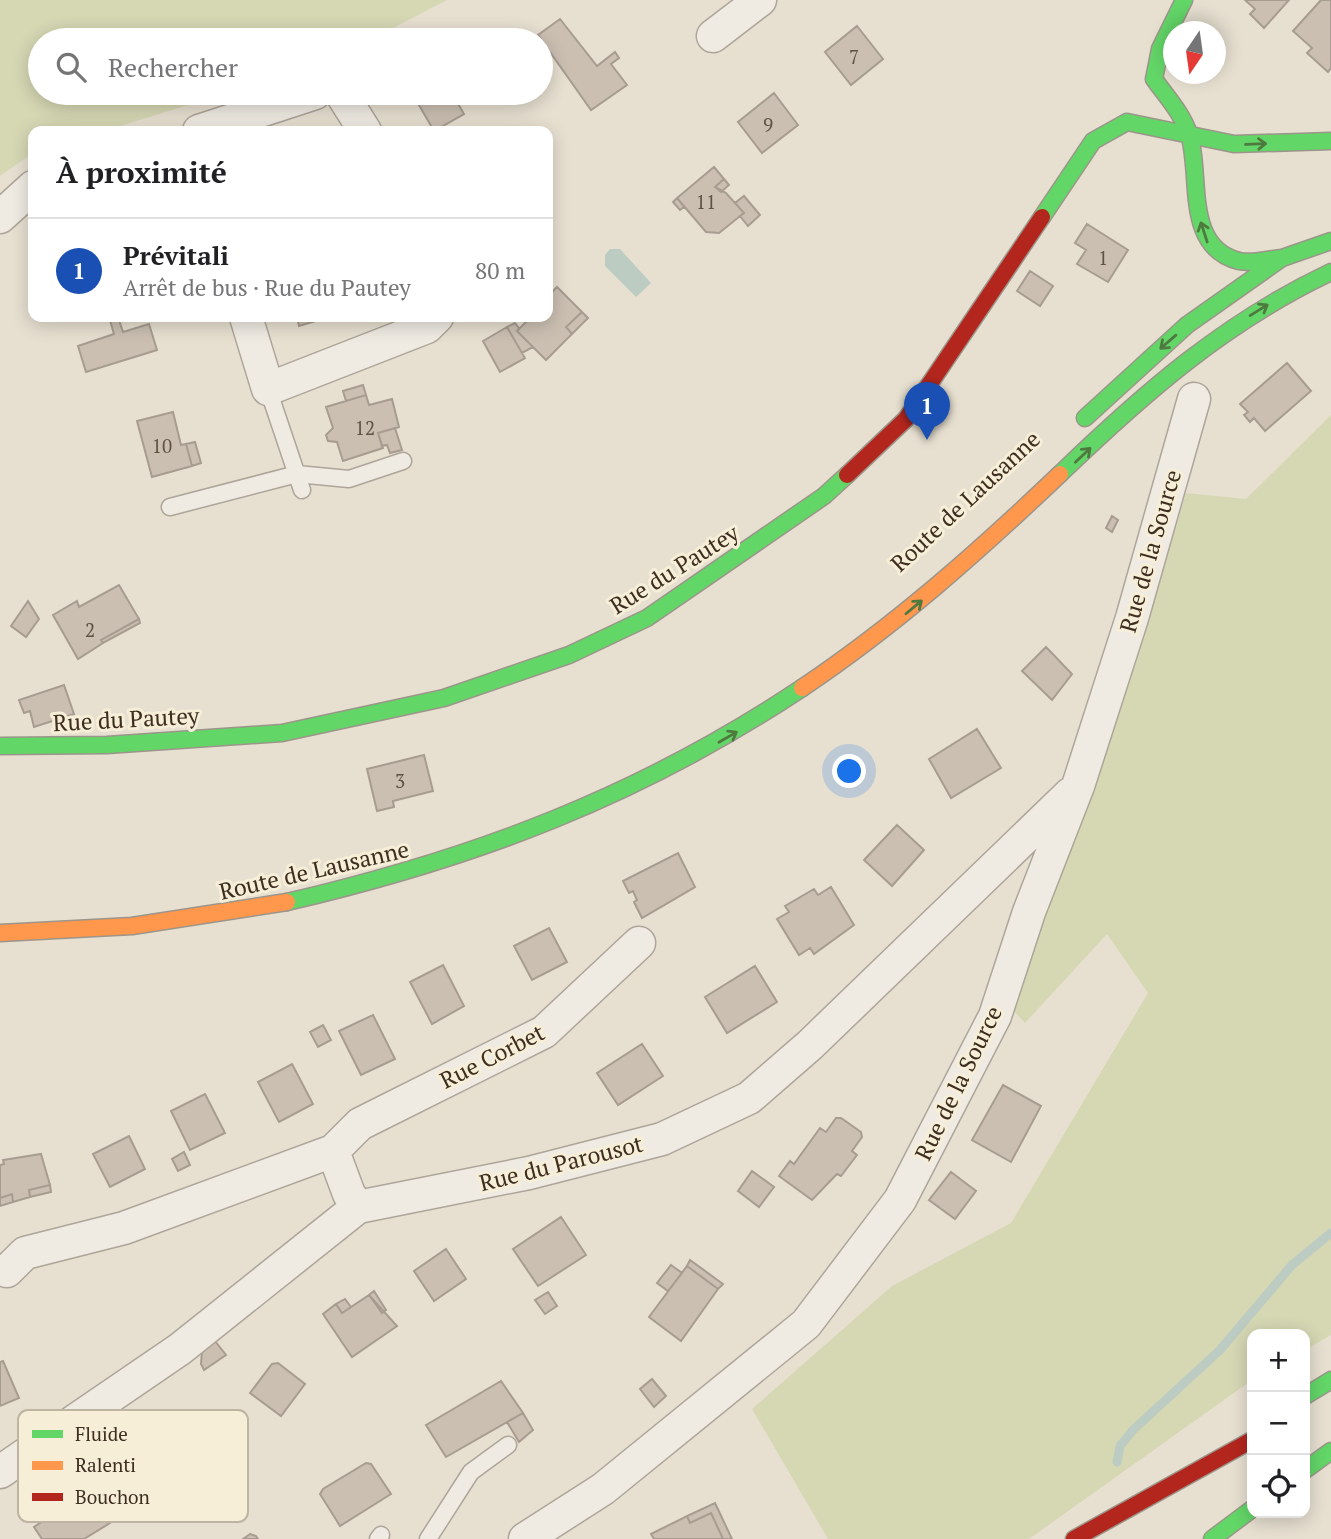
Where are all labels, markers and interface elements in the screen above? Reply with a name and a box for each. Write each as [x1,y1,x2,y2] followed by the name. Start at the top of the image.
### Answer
[1163,21,1226,84] north arrow
[28,28,553,105] search box
[849,44,859,69] house number: 7
[52,48,90,86] icon: search
[108,50,238,84] text: Rechercher
[763,112,773,137] house number: 9
[1244,137,1267,150] one-way arrow
[56,152,227,192] text: À proximité
[696,189,716,214] house number: 11
[1197,221,1209,243] one-way arrow
[123,238,229,272] text: Prévitali
[1098,245,1108,270] house number: 1
[73,255,86,286] text: 1
[475,255,525,286] text: 80 m
[123,272,411,303] text: Arrêt de bus · Rue du Pautey
[1248,303,1268,317] one-way arrow
[1159,334,1177,350] one-way arrow
[904,382,950,440] pin: 1
[355,415,375,440] house number: 12
[884,424,1046,578] street label: Route de Lausanne
[152,433,172,458] house number: 10
[1074,446,1091,463] one-way arrow
[1112,466,1188,636] street label: Rue de la Source
[604,517,745,621] street label: Rue du Pautey
[905,599,923,615] one-way arrow
[85,617,95,642] house number: 2
[52,700,200,738] street label: Rue du Pautey
[717,730,738,743] one-way arrow
[832,754,866,788] your location
[395,768,405,793] house number: 3
[216,833,412,907] street label: Route de Lausanne
[907,1001,1009,1165] street label: Rue de la Source
[434,1016,550,1096] street label: Rue Corbet
[476,1128,647,1198] street label: Rue du Parousot
[1247,1329,1310,1518] map controls
[1247,1329,1310,1392] button: +
[1247,1392,1310,1455] button: −
[18,1410,248,1522] legend
[75,1421,128,1446] text: Fluide
[75,1452,136,1477] text: Ralenti
[1247,1455,1310,1518] button: locate
[75,1484,150,1509] text: Bouchon

